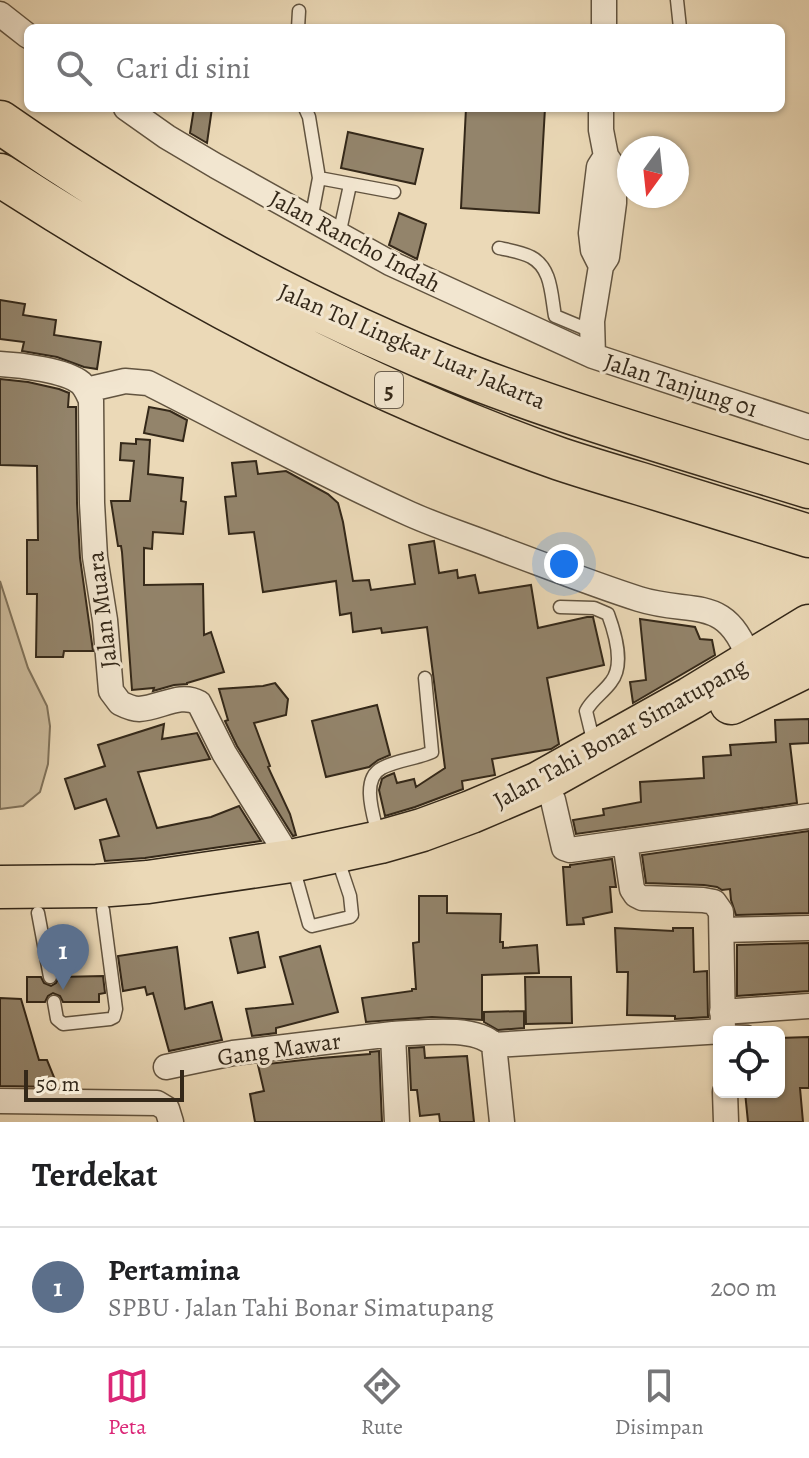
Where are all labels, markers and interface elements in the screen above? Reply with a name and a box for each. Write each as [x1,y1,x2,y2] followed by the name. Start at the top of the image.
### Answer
[24,24,785,112] search box
[52,46,96,90] icon: search
[116,48,251,88] text: Cari di sini
[617,136,689,208] north arrow
[264,182,447,300] street label: Jalan Rancho Indah
[273,275,551,417] street label: Jalan Tol Lingkar Luar Jakarta
[600,345,762,425] street label: Jalan Tanjung 01
[375,372,403,408] road number: 5
[544,544,584,584] your location
[79,549,125,670] street label: Jalan Muara
[487,650,753,816] street label: Jalan Tahi Bonar Simatupang
[37,924,89,990] pin: 1
[215,1024,343,1074] street label: Gang Mawar
[713,1026,785,1098] map controls
[713,1026,785,1098] button: locate
[24,1066,184,1102] scale bar
[36,1069,80,1099] text: 50 m
[32,1151,158,1198] text: Terdekat
[108,1250,240,1290] text: Pertamina
[53,1270,63,1305] text: 1
[710,1270,777,1305] text: 200 m
[108,1290,494,1325] text: SPBU · Jalan Tahi Bonar Simatupang
[105,1364,149,1442] tab: Peta
[360,1364,404,1442] tab: Rute
[615,1364,704,1442] tab: Disimpan

